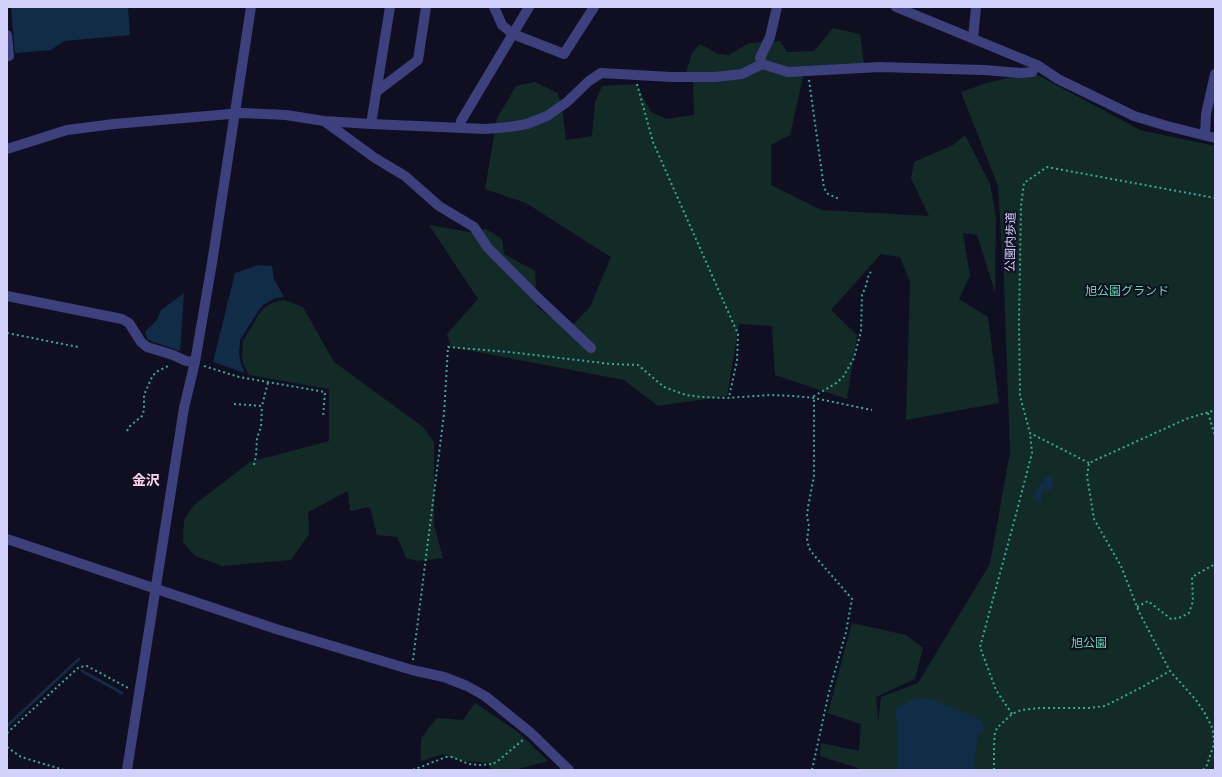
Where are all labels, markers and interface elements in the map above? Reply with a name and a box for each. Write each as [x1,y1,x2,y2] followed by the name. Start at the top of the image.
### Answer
[1003,212,1019,272] street label: 公園内歩道
[1085,284,1169,298] park label: 旭公園グランド
[132,473,160,489] district label: 金沢
[1071,636,1107,650] park label: 旭公園

